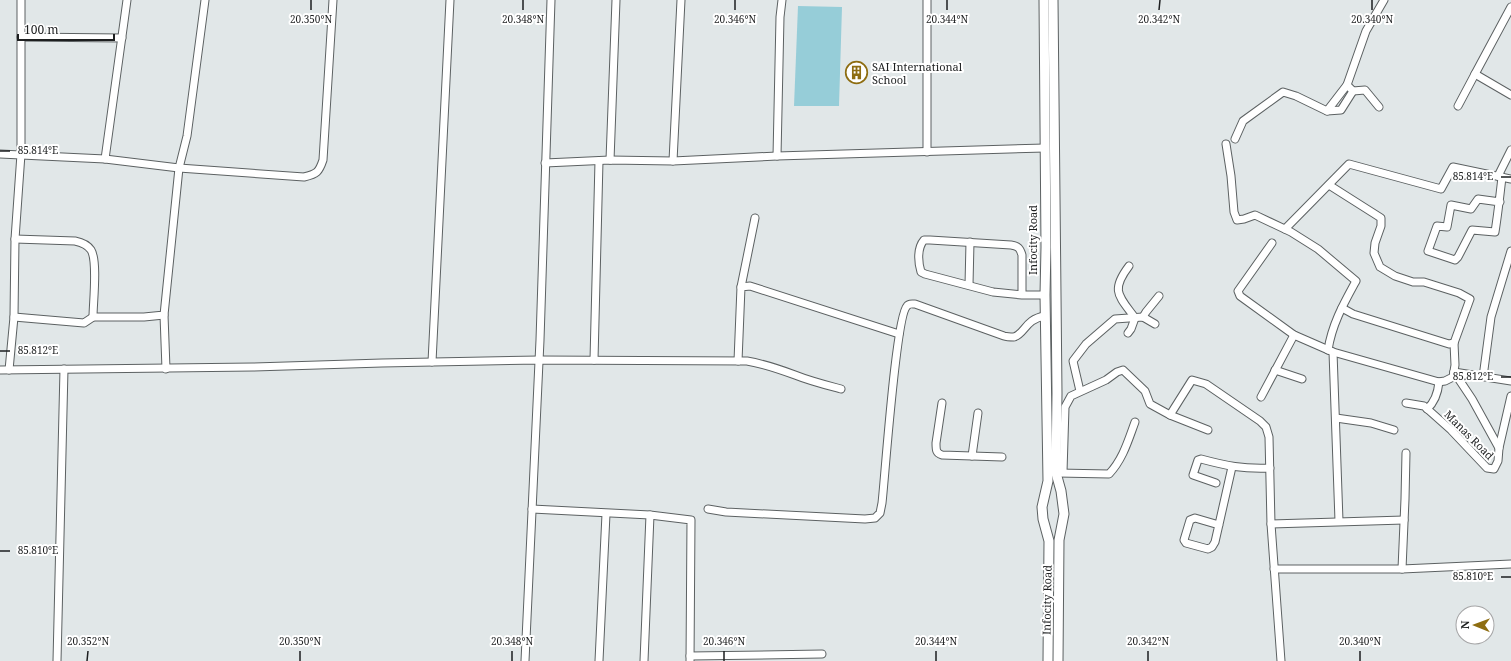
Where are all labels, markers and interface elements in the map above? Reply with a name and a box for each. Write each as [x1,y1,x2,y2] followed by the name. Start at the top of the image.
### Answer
[290,12,332,26] text: 20.350°N
[502,12,544,26] text: 20.348°N
[714,12,756,26] text: 20.346°N
[926,12,968,26] text: 20.344°N
[1138,12,1180,26] text: 20.342°N
[1351,12,1393,26] text: 20.340°N
[18,16,114,42] scale bar
[24,21,59,38] text: 100 m
[872,59,963,87] place label: SAI International School
[843,60,869,86] building icon: SAI International School
[18,143,58,157] text: 85.814°E
[1453,169,1493,183] text: 85.814°E
[1025,205,1040,275] street label: Infocity Road
[18,343,58,357] text: 85.812°E
[1453,369,1493,383] text: 85.812°E
[1441,407,1498,463] street label: Manas Road
[18,543,58,557] text: 85.810°E
[1038,565,1055,635] street label: Infocity Road
[1453,569,1493,583] text: 85.810°E
[1455,605,1495,645] north arrow
[1457,620,1472,629] text: N
[67,634,109,648] text: 20.352°N
[279,634,321,648] text: 20.350°N
[491,634,533,648] text: 20.348°N
[703,634,745,648] text: 20.346°N
[915,634,957,648] text: 20.344°N
[1127,634,1169,648] text: 20.342°N
[1339,634,1381,648] text: 20.340°N

